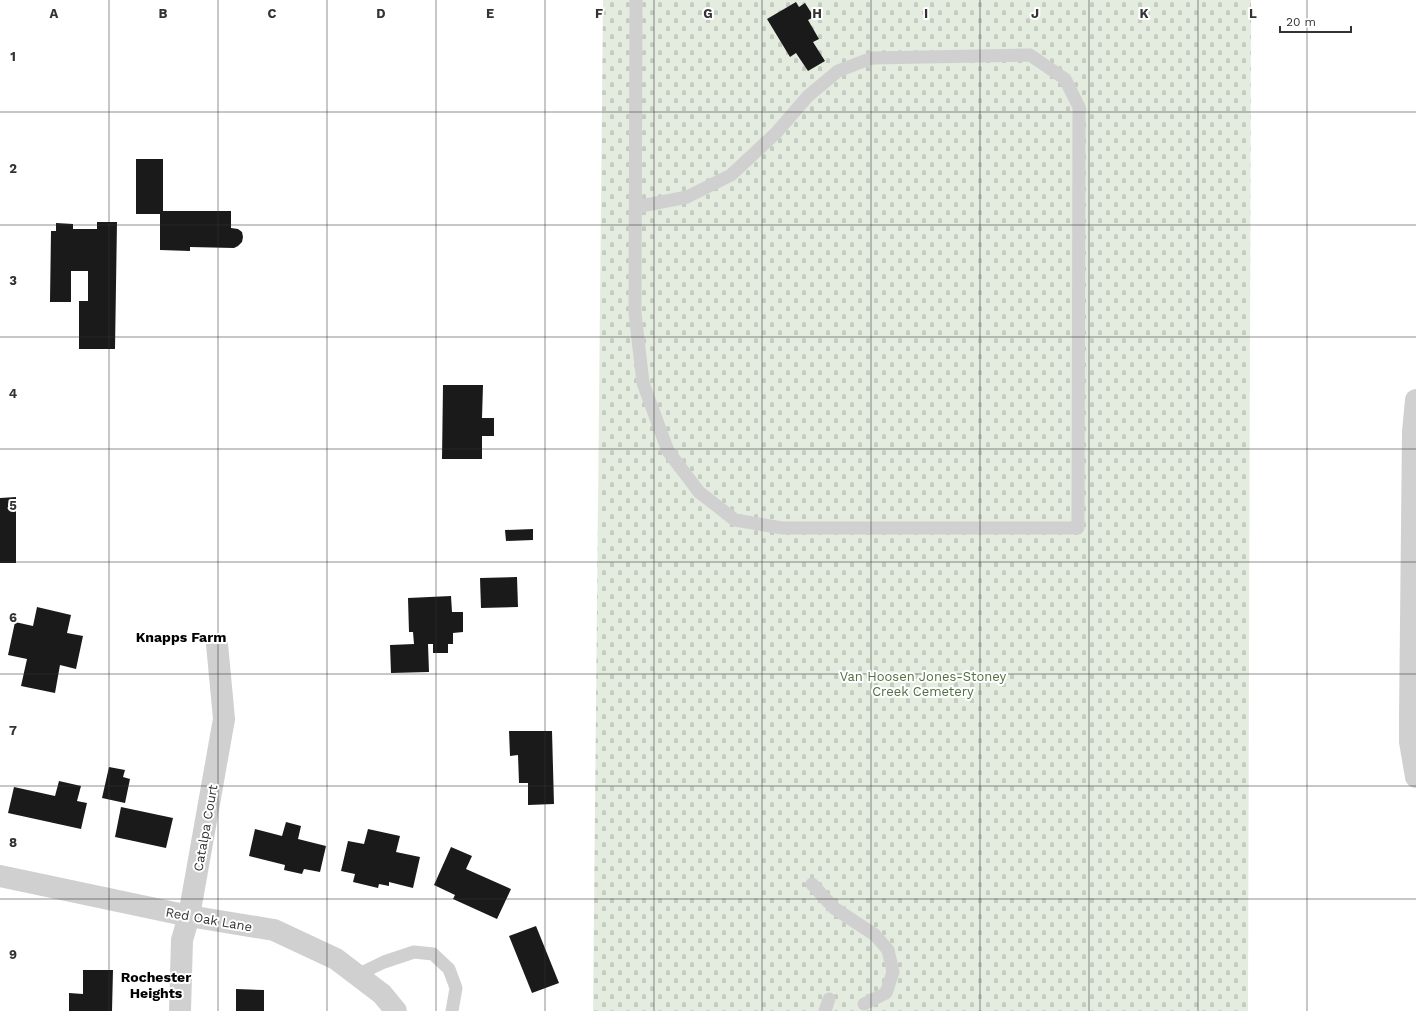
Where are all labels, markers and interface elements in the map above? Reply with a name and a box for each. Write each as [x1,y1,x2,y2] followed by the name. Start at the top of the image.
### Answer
[50,6,59,21] text: A
[159,6,168,21] text: B
[268,6,277,21] text: C
[376,6,386,21] text: D
[486,6,494,21] text: E
[595,6,603,21] text: F
[703,6,713,21] text: G
[812,6,822,21] text: H
[924,6,928,21] text: I
[1031,6,1039,21] text: J
[1139,6,1149,21] text: K
[1249,6,1257,21] text: L
[1280,8,1351,34] scale bar
[1286,15,1316,29] text: 20 m
[10,49,16,64] text: 1
[9,161,17,176] text: 2
[9,273,17,288] text: 3
[9,386,18,401] text: 4
[9,498,17,513] text: 5
[9,610,17,625] text: 6
[136,629,226,645] district label: Knapps Farm
[840,669,1006,699] park label: Van Hoosen Jones-Stoney Creek Cemetery
[9,723,17,738] text: 7
[191,783,221,872] street label: Catalpa Court
[9,835,17,850] text: 8
[164,904,253,935] street label: Red Oak Lane
[9,947,17,962] text: 9
[121,969,191,1001] district label: Rochester Heights

